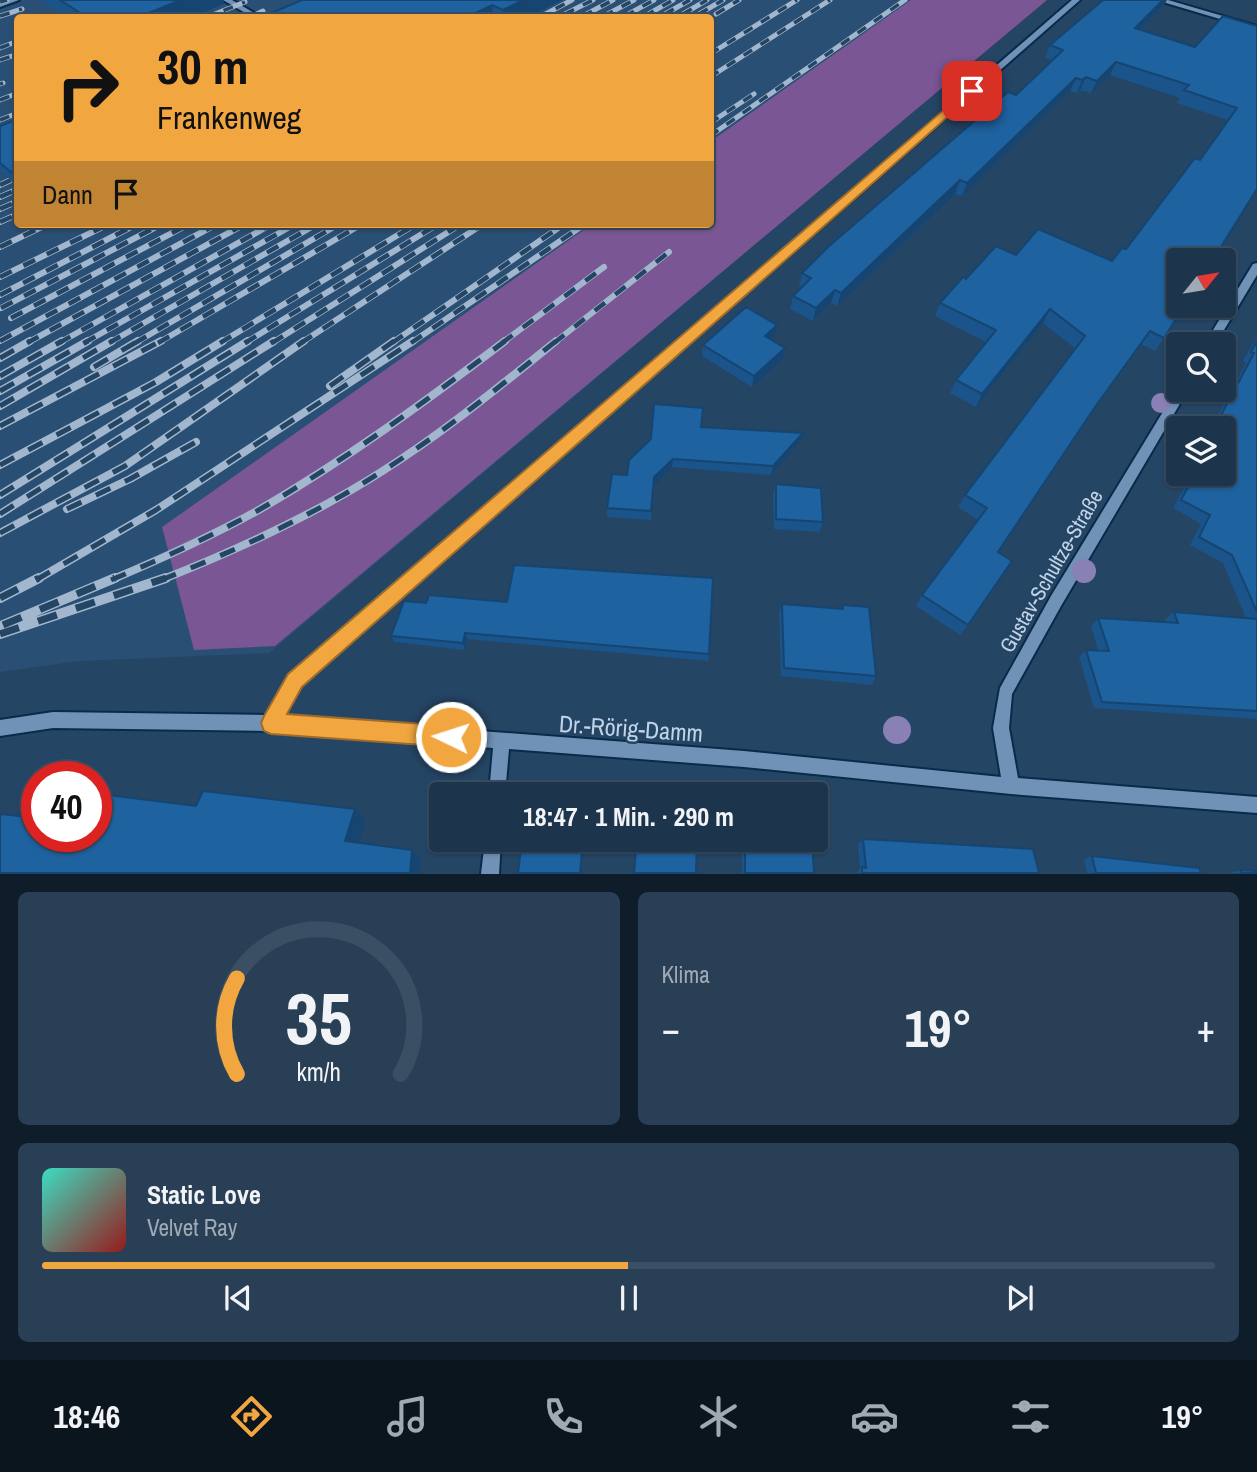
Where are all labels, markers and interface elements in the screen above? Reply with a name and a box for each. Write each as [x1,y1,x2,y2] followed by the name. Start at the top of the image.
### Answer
[157,33,249,99] text: 30 m
[42,42,133,133] icon: right
[942,61,1002,121] pin
[953,72,991,110] icon: arrive
[157,96,301,139] text: Frankenweg
[107,175,145,213] icon: arrive
[42,177,93,212] text: Dann
[1166,248,1236,318] north arrow
[1166,248,1236,486] map controls
[1166,332,1236,402] button: search
[1166,416,1236,486] button: layers
[993,484,1109,658] street label: Gustav-Schultze-Straße
[414,700,488,774] position arrow
[558,707,704,749] street label: Dr.-Rörig-Damm
[21,761,112,852] speed limit sign: 40
[523,799,734,834] text: 18:47 · 1 Min. · 290 m
[662,959,710,990] text: Klima
[286,970,352,1068] text: 35
[904,993,972,1063] text: 19°
[662,1003,680,1054] text: −
[1197,1003,1215,1054] text: +
[297,1055,341,1089] text: km/h
[147,1177,261,1212] text: Static Love
[147,1212,237,1243] text: Velvet Ray
[219,1279,257,1317] icon: previous
[610,1279,648,1317] icon: pause
[1001,1279,1039,1317] icon: next
[227,1392,276,1441] icon: directions
[383,1392,432,1441] icon: music
[539,1392,588,1441] icon: phone
[694,1392,743,1441] icon: climate
[850,1392,899,1441] icon: car
[1006,1392,1055,1441] icon: filters
[53,1395,120,1438] text: 18:46
[1162,1395,1204,1438] text: 19°

